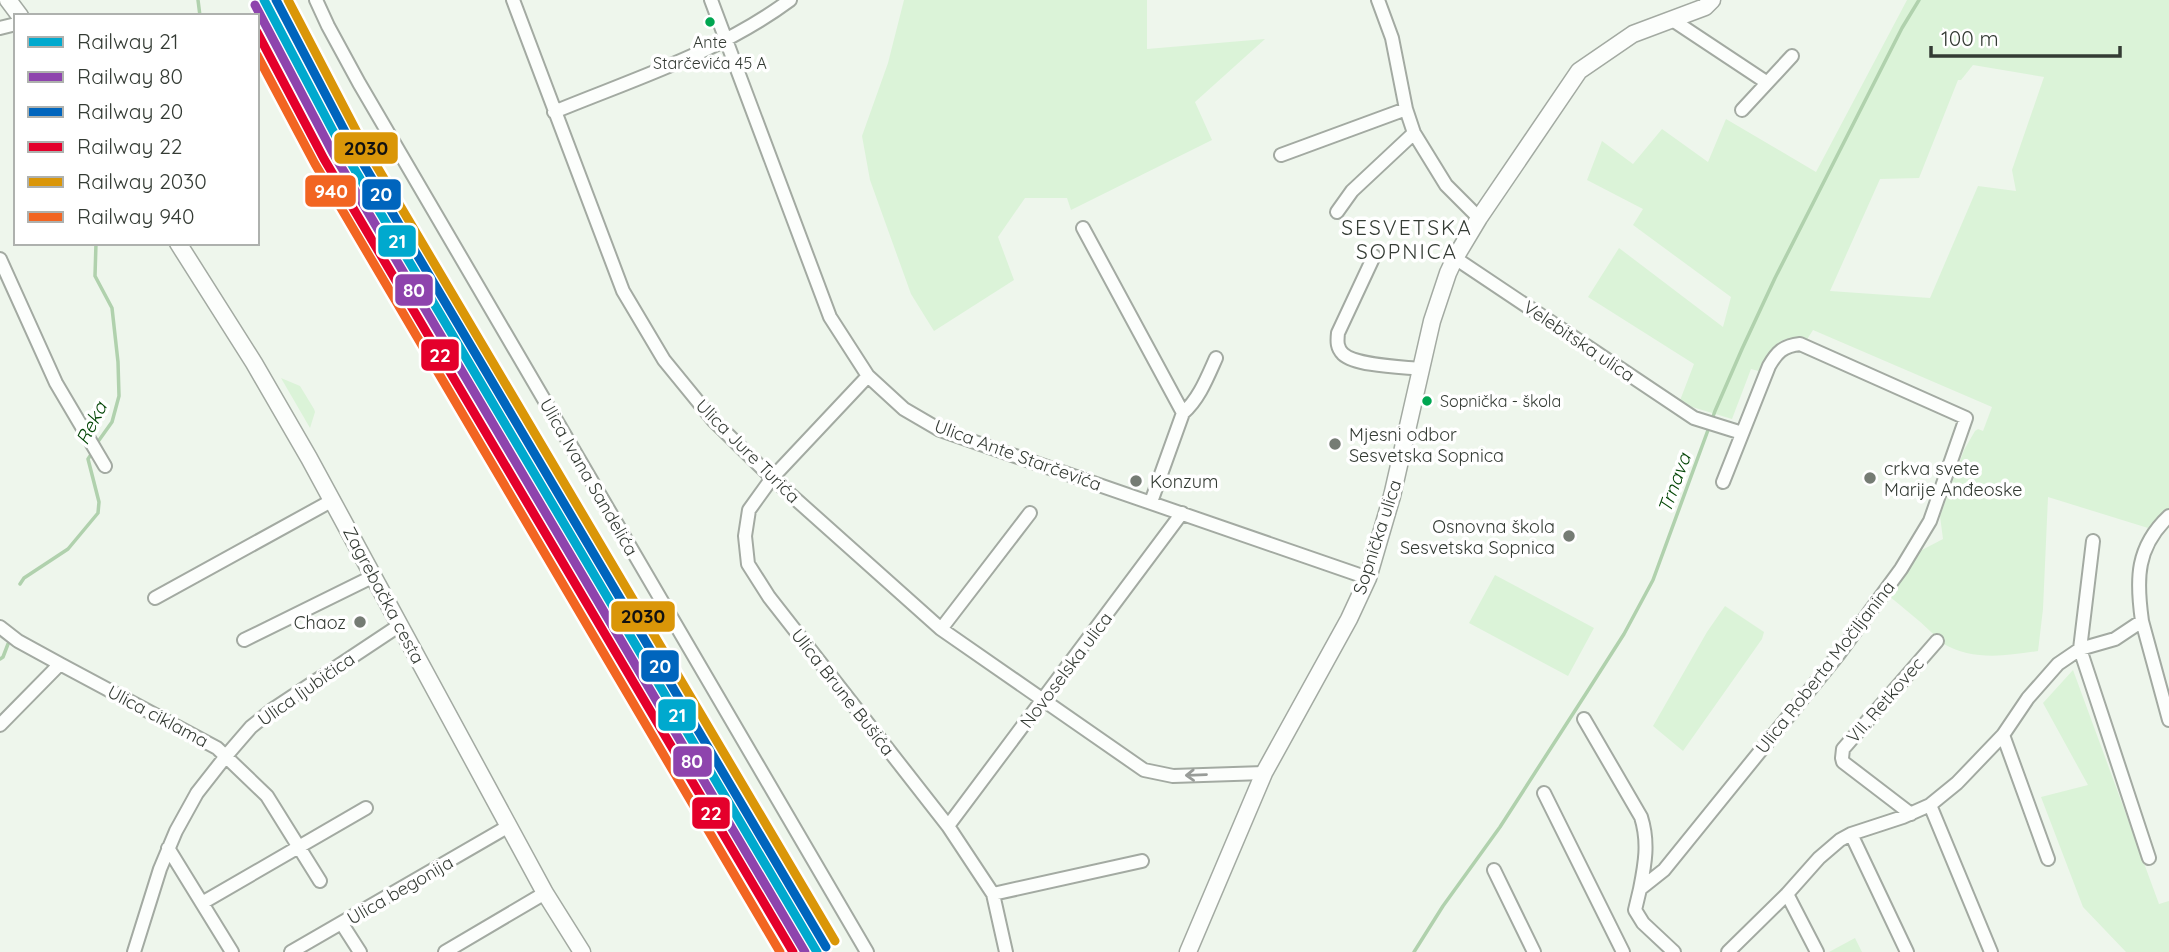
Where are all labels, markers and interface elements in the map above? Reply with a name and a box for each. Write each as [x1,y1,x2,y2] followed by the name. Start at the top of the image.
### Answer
[14,14,259,245] legend
[1931,14,2120,58] scale bar
[703,15,717,29] marker: Ante Starčevića 45 A
[1941,25,1999,51] text: 100 m
[77,28,179,54] text: Railway 21
[653,32,767,73] place label: Ante Starčevića 45 A
[77,63,183,89] text: Railway 80
[77,98,183,124] text: Railway 20
[333,131,399,165] line badge: 2030
[77,133,182,159] text: Railway 22
[344,136,388,160] text: 2030
[77,168,207,194] text: Railway 2030
[304,174,357,208] line badge: 940
[361,178,402,211] line badge: 20
[314,179,348,203] text: 940
[370,182,392,206] text: 20
[77,203,194,229] text: Railway 940
[1341,214,1473,264] district label: SESVETSKA SOPNICA
[377,224,417,258] line badge: 21
[388,229,406,253] text: 21
[394,273,434,307] line badge: 80
[403,278,425,302] text: 80
[1519,295,1639,387] street label: Velebitska ulica
[420,338,460,372] line badge: 22
[429,343,451,367] text: 22
[1440,391,1561,411] place label: Sopnička - škola
[535,394,643,560] street label: Ulica Ivana Sandelića
[691,394,805,508] street label: Ulica Jure Turića
[1420,394,1434,408] marker: Sopnička - škola
[70,396,113,448] water label: Reka
[931,414,1105,496] street label: Ulica Ante Starčevića
[1349,423,1504,467] place label: Mjesni odbor Sesvetska Sopnica
[1327,436,1343,452] marker: Mjesni odbor Sesvetska Sopnica
[1652,449,1696,516] water label: Trnava
[1884,457,2022,501] place label: crkva svete Marije Anđeoske
[1150,470,1218,493] place label: Konzum
[1862,470,1878,486] marker: crkva svete Marije Anđeoske
[1128,473,1144,489] marker: Konzum
[1348,477,1406,597] street label: Sopnička ulica
[1400,515,1555,559] place label: Osnovna škola Sesvetska Sopnica
[338,523,430,667] street label: Zagrebačka cesta
[1561,528,1577,544] marker: Osnovna škola Sesvetska Sopnica
[1750,576,1900,758] street label: Ulica Roberta Močiljanina
[610,600,676,633] line badge: 2030
[621,604,665,628] text: 2030
[1015,607,1117,733] street label: Novoselska ulica
[294,611,346,634] place label: Chaoz
[352,614,368,630] marker: Chaoz
[786,624,900,760] street label: Ulica Brune Bušića
[253,647,359,731] street label: Ulica ljubičica
[640,649,680,683] line badge: 20
[1841,652,1929,748] street label: VII. Retkovec
[649,654,671,678] text: 20
[104,680,212,752] street label: Ulica ciklama
[657,698,697,732] line badge: 21
[668,703,686,727] text: 21
[672,745,713,778] line badge: 80
[681,749,703,773] text: 80
[1184,769,1207,782] one-way arrow
[691,796,731,830] line badge: 22
[700,801,722,825] text: 22
[343,850,457,930] street label: Ulica begonija

